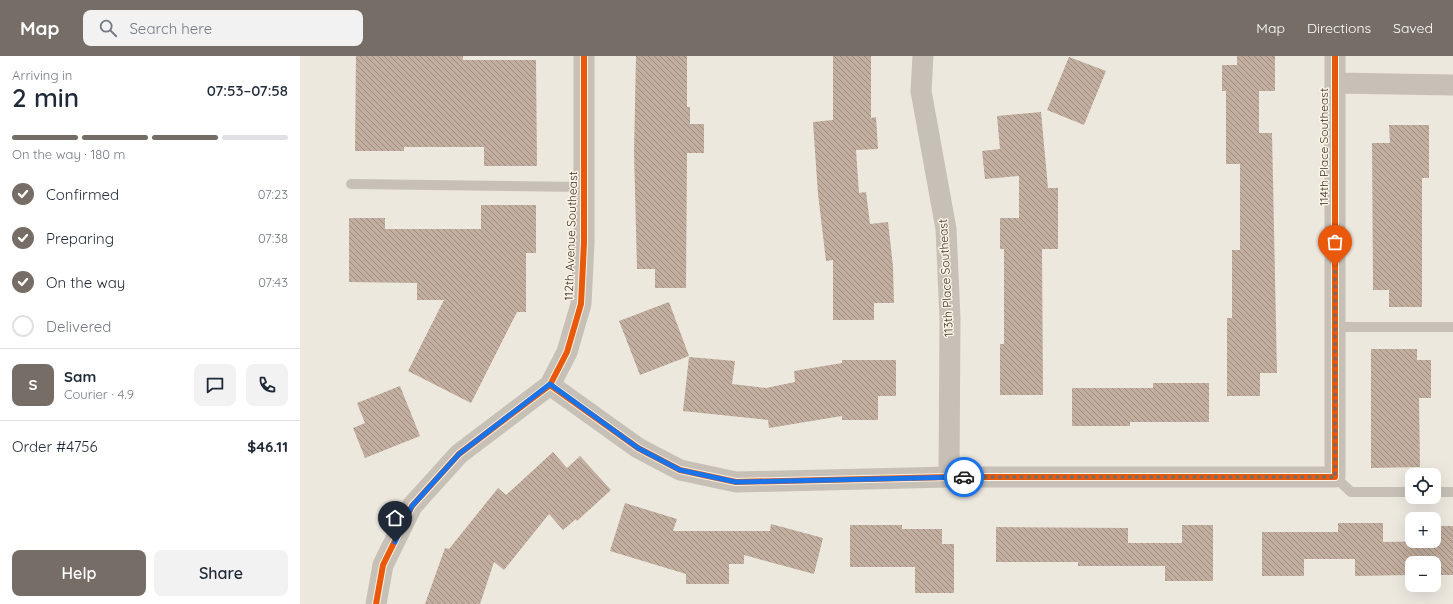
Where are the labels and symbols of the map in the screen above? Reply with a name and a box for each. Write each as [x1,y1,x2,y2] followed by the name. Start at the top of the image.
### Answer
[1316,88,1331,206] street label: 114th Place Southeast
[561,171,580,301] street label: 112th Avenue Southeast
[935,219,956,337] street label: 113th Place Southeast
[1318,225,1352,266] pin
[944,457,984,497] courier
[378,501,412,542] pin

